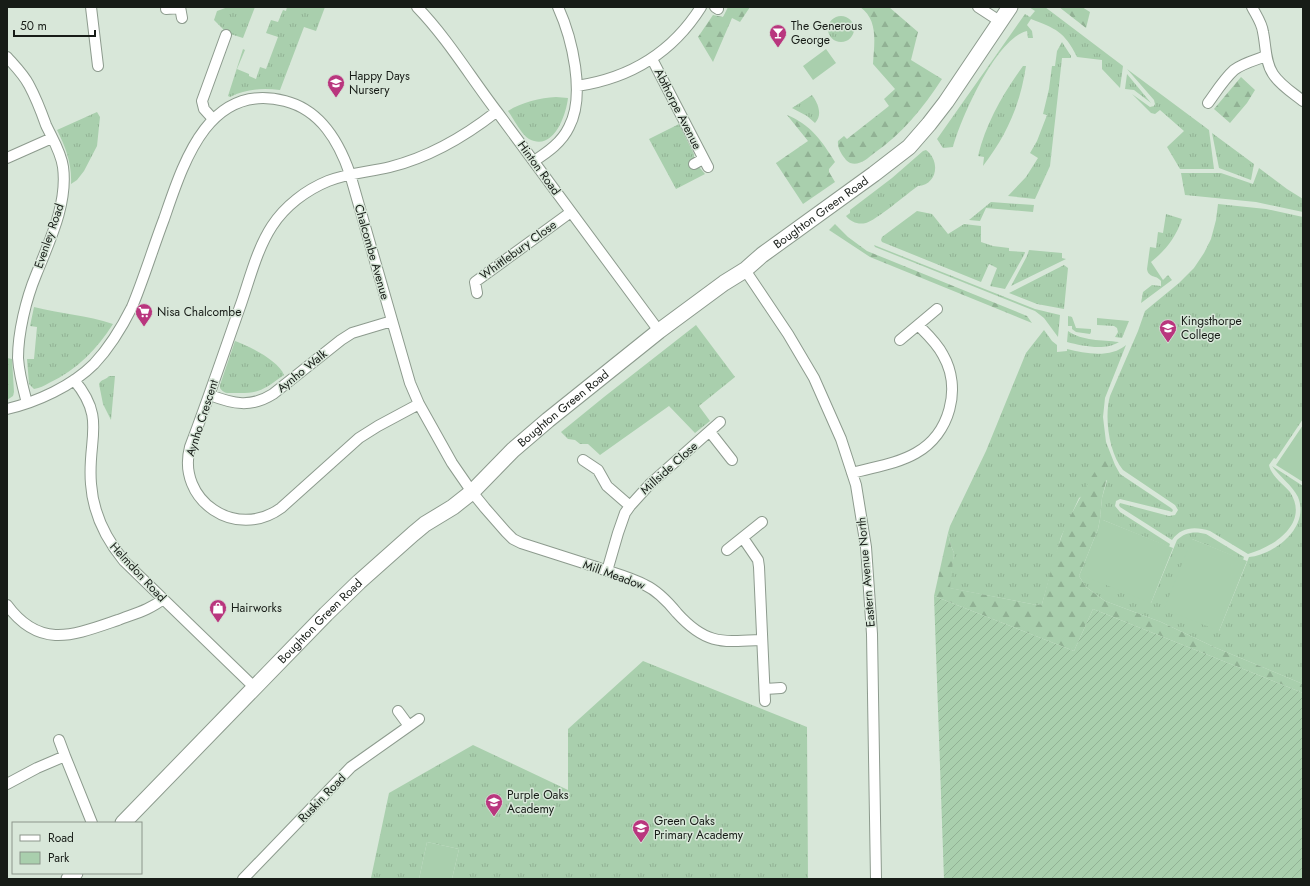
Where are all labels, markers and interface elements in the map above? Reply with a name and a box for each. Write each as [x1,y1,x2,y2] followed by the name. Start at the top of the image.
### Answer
[14,12,95,38] scale bar
[20,17,47,35] text: 50 m
[791,17,862,49] place label: The Generous George
[768,23,788,48] bar icon: The Generous George
[650,65,706,153] street label: Abthorpe Avenue
[349,67,410,99] place label: Happy Days Nursery
[326,73,346,98] school or university icon: Happy Days Nursery
[513,137,565,199] street label: Hinton Road
[770,172,872,253] street label: Boughton Green Road
[29,201,69,271] street label: Evenley Road
[350,202,394,302] street label: Chalcombe Avenue
[476,216,560,284] street label: Whittlebury Close
[134,302,154,327] supermarket icon: Nisa Chalcombe
[157,303,241,321] place label: Nisa Chalcombe
[1181,312,1242,344] place label: Kingsthorpe College
[1158,318,1178,343] school or university icon: Kingsthorpe College
[273,345,331,397] street label: Aynho Walk
[513,366,613,451] street label: Boughton Green Road
[181,377,223,459] street label: Aynho Crescent
[636,437,702,499] street label: Millside Close
[852,516,880,628] street label: Eastern Avenue North
[105,538,171,606] street label: Helmdon Road
[580,555,648,595] street label: Mill Meadow
[273,575,366,668] street label: Boughton Green Road
[208,598,228,623] shop icon: Hairworks
[231,599,282,617] place label: Hairworks
[294,769,350,827] street label: Ruskin Road
[507,786,569,818] place label: Purple Oaks Academy
[484,792,504,817] school or university icon: Purple Oaks Academy
[654,812,744,844] place label: Green Oaks Primary Academy
[631,818,651,843] school or university icon: Green Oaks Primary Academy
[12,822,142,874] legend
[48,829,74,847] text: Road
[48,849,70,867] text: Park

